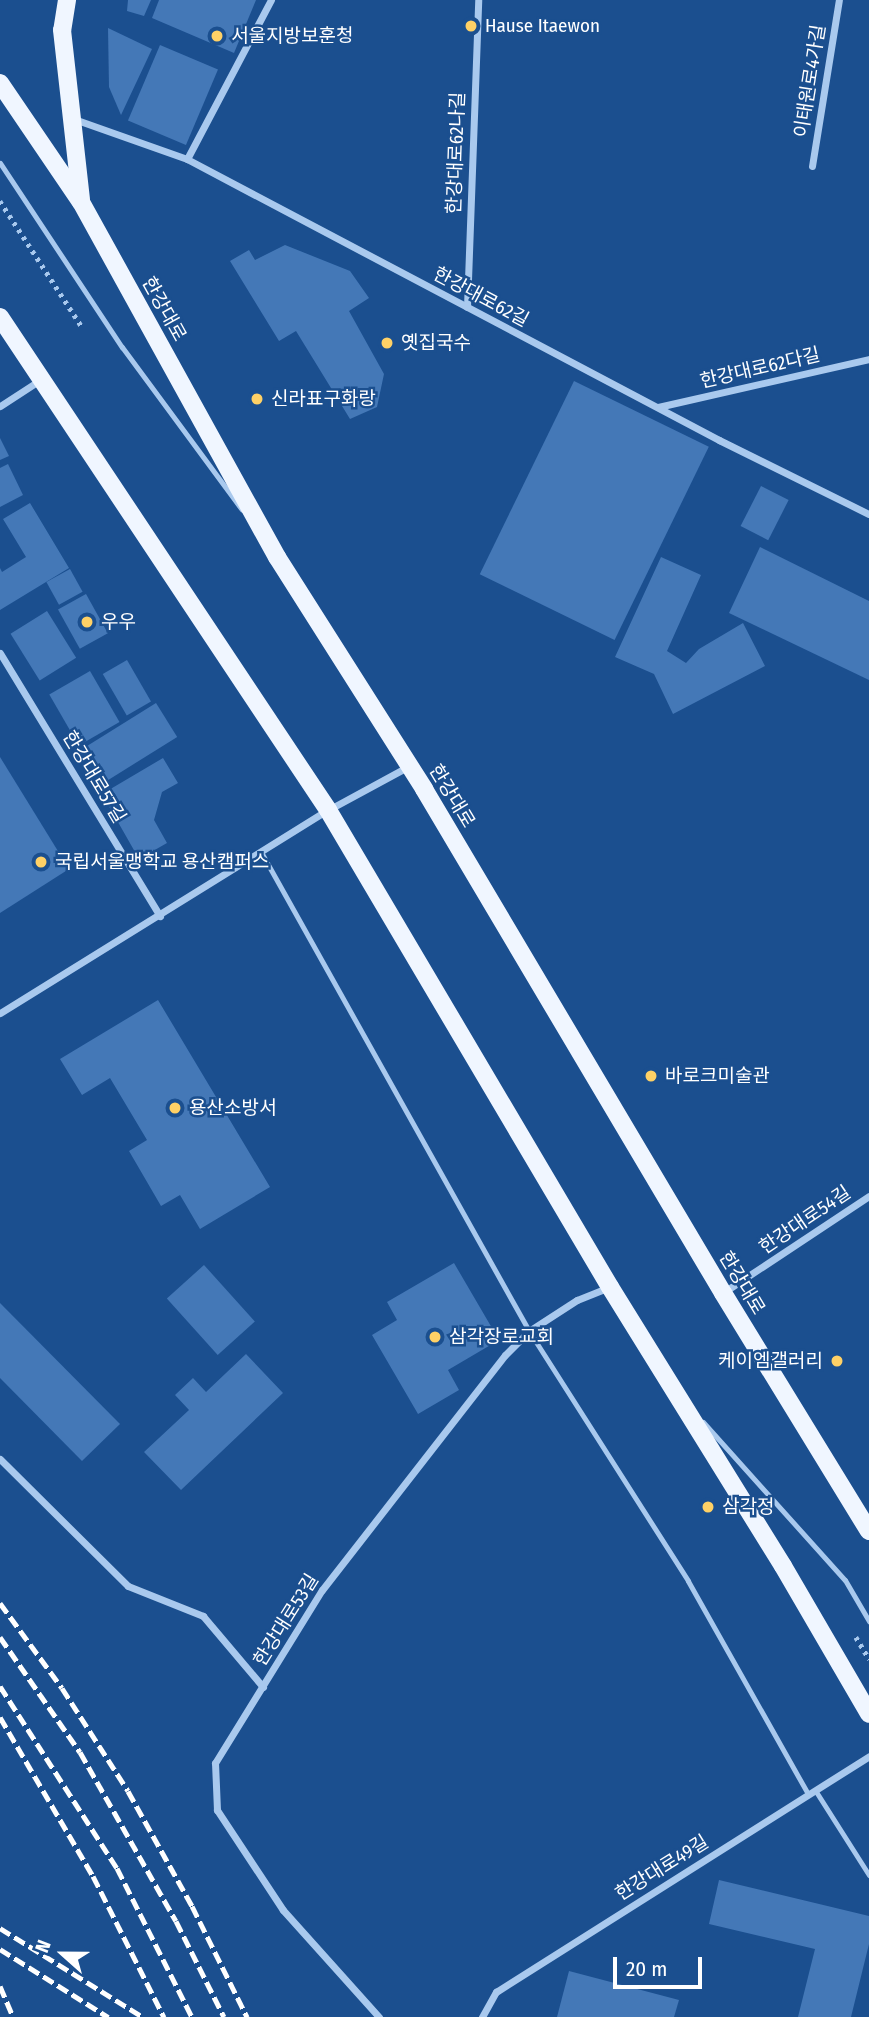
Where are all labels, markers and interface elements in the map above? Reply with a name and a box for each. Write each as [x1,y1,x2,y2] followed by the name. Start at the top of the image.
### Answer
[485,15,600,37] place label: Hause Itaewon
[463,18,479,34] marker: Hause Itaewon
[790,23,830,139] street label: 이태원로4가길
[231,25,353,47] place label: 서울지방보훈청
[209,28,225,44] marker: 서울지방보훈청
[442,91,470,215] street label: 한강대로62나길
[429,262,533,332] street label: 한강대로62길
[137,273,191,345] street label: 한강대로
[401,332,471,354] place label: 옛집국수
[379,335,395,351] marker: 옛집국수
[698,343,822,393] street label: 한강대로62다길
[271,388,376,410] place label: 신라표구화랑
[249,391,265,407] marker: 신라표구화랑
[101,611,136,633] place label: 우우
[79,614,95,630] marker: 우우
[58,727,130,827] street label: 한강대로57길
[424,760,480,832] street label: 한강대로
[55,851,269,873] place label: 국립서울맹학교 용산캠퍼스
[33,854,49,870] marker: 국립서울맹학교 용산캠퍼스
[665,1065,770,1087] place label: 바로크미술관
[643,1068,659,1084] marker: 바로크미술관
[189,1097,276,1119] place label: 용산소방서
[167,1100,183,1116] marker: 용산소방서
[755,1181,855,1259] street label: 한강대로54길
[714,1247,770,1319] street label: 한강대로
[449,1326,554,1348] place label: 삼각장로교회
[427,1329,443,1345] marker: 삼각장로교회
[718,1350,823,1372] place label: 케이엠갤러리
[829,1353,845,1369] marker: 케이엠갤러리
[722,1496,774,1518] place label: 삼각정
[700,1499,716,1515] marker: 삼각정
[249,1570,323,1670] street label: 한강대로53길
[611,1830,713,1906] street label: 한강대로49길
[28,1919,98,1989] north arrow
[30,1937,56,1956] text: N
[617,1944,706,1988] scale bar
[626,1956,667,1982] text: 20 m

